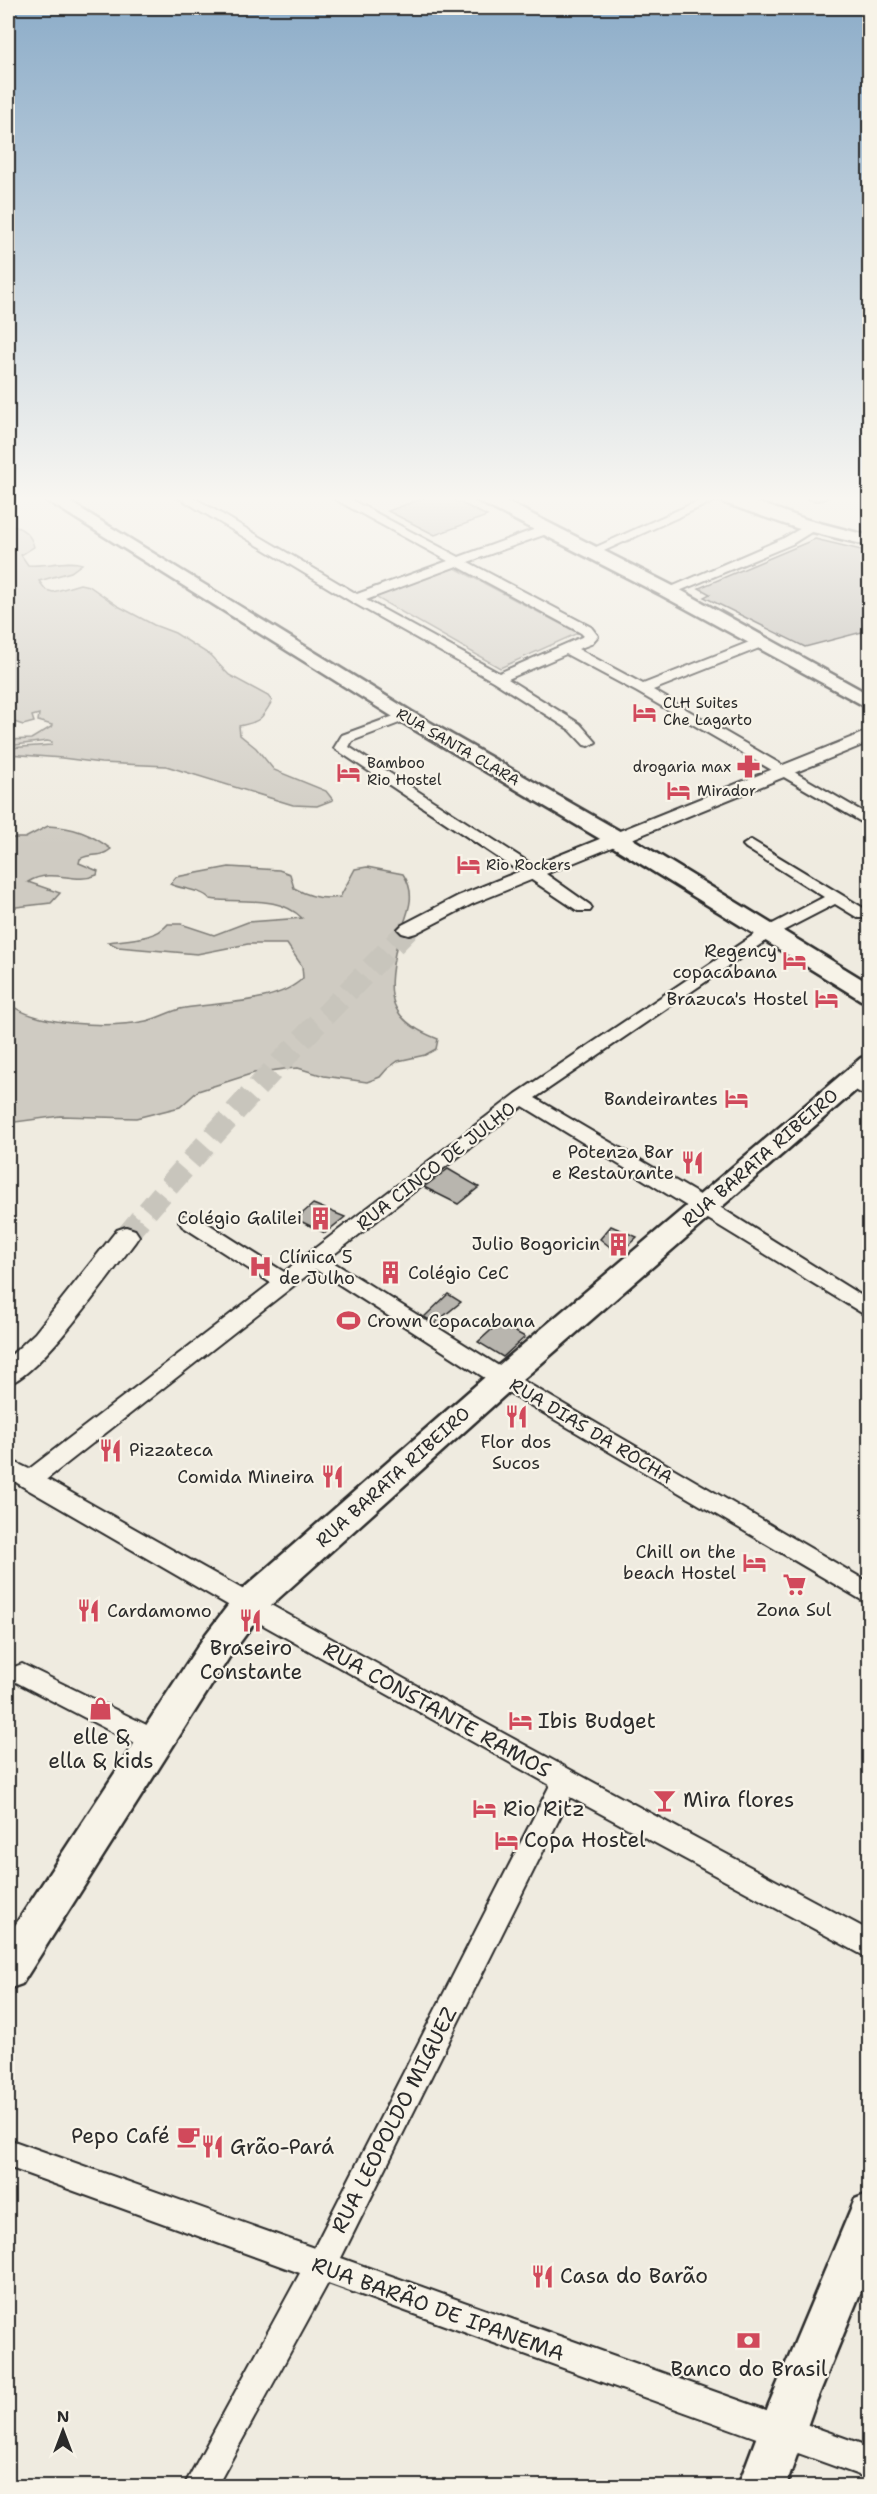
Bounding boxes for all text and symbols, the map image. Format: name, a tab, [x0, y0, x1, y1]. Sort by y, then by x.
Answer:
place label: CLH Suites Che Lagarto	[663, 693, 752, 730]
hotel icon: CLH Suites Che Lagarto	[632, 699, 658, 725]
street label: RUA SANTA CLARA	[393, 704, 523, 791]
place label: Bamboo Rio Hostel	[367, 753, 442, 790]
pharmacy icon: drogaria max	[736, 754, 762, 780]
place label: drogaria max	[633, 757, 731, 777]
hotel icon: Bamboo Rio Hostel	[336, 759, 362, 785]
hotel icon: Mirador	[666, 778, 692, 804]
place label: Mirador	[697, 781, 756, 801]
hotel icon: Rio Rockers	[455, 852, 481, 878]
place label: Rio Rockers	[486, 855, 571, 875]
place label: Regency copacabana	[672, 939, 777, 984]
hotel icon: Regency copacabana	[782, 948, 808, 974]
hotel icon: Brazuca's Hostel	[813, 986, 839, 1012]
place label: Brazuca's Hostel	[667, 987, 809, 1011]
street label: RUA BARATA RIBEIRO	[677, 1083, 843, 1233]
hotel icon: Bandeirantes	[723, 1086, 749, 1112]
place label: Bandeirantes	[604, 1087, 718, 1111]
street label: RUA CINCO DE JULHO	[352, 1096, 520, 1236]
place label: Potenza Bar e Restaurante	[552, 1140, 674, 1185]
restaurant icon: Potenza Bar e Restaurante	[679, 1149, 705, 1175]
building icon: Colégio Galilei	[307, 1205, 333, 1231]
place label: Colégio Galilei	[177, 1206, 302, 1230]
building icon: Julio Bogoricin	[605, 1231, 631, 1257]
place label: Julio Bogoricin	[472, 1232, 600, 1256]
place label: Clínica 5 de Julho	[279, 1245, 355, 1290]
hospital icon: Clínica 5 de Julho	[248, 1254, 274, 1280]
building icon: Colégio CeC	[377, 1260, 403, 1286]
place label: Colégio CeC	[408, 1261, 509, 1285]
sports icon: Crown Copacabana	[336, 1308, 362, 1334]
place label: Crown Copacabana	[367, 1309, 535, 1333]
street label: RUA DIAS DA ROCHA	[505, 1373, 677, 1489]
street label: RUA BARATA RIBEIRO	[311, 1401, 475, 1553]
restaurant icon: Flor dos Sucos	[503, 1403, 529, 1429]
place label: Flor dos Sucos	[480, 1430, 552, 1475]
restaurant icon: Pizzateca	[98, 1437, 124, 1463]
place label: Pizzateca	[129, 1438, 213, 1462]
restaurant icon: Comida Mineira	[319, 1464, 345, 1490]
place label: Comida Mineira	[177, 1465, 314, 1489]
place label: Chill on the beach Hostel	[623, 1540, 737, 1585]
hotel icon: Chill on the beach Hostel	[741, 1549, 767, 1575]
supermarket icon: Zona Sul	[781, 1571, 807, 1597]
restaurant icon: Cardamomo	[76, 1598, 102, 1624]
place label: Zona Sul	[757, 1598, 832, 1622]
place label: Cardamomo	[107, 1599, 212, 1623]
restaurant icon: Braseiro Constante	[238, 1607, 264, 1633]
place label: Braseiro Constante	[200, 1634, 302, 1686]
street label: RUA CONSTANTE RAMOS	[318, 1636, 556, 1784]
shop icon: elle & ella & kids	[88, 1696, 114, 1722]
place label: Ibis Budget	[538, 1707, 656, 1735]
hotel icon: Ibis Budget	[507, 1708, 533, 1734]
place label: elle & ella & kids	[48, 1723, 154, 1775]
place label: Mira flores	[683, 1786, 794, 1814]
bar icon: Mira flores	[652, 1787, 678, 1813]
place label: Rio Ritz	[503, 1795, 585, 1823]
hotel icon: Rio Ritz	[472, 1796, 498, 1822]
place label: Copa Hostel	[524, 1826, 646, 1854]
hotel icon: Copa Hostel	[493, 1827, 519, 1853]
street label: RUA LEOPOLDO MIGUEZ	[325, 2002, 463, 2238]
place label: Pepo Café	[71, 2122, 170, 2150]
cafe icon: Pepo Café	[175, 2123, 201, 2149]
place label: Grão-Pará	[230, 2133, 334, 2161]
restaurant icon: Grão-Pará	[199, 2134, 225, 2160]
street label: RUA BARÃO DE IPANEMA	[308, 2249, 568, 2368]
place label: Casa do Barão	[560, 2262, 708, 2290]
restaurant icon: Casa do Barão	[529, 2263, 555, 2289]
bank icon: Banco do Brasil	[736, 2328, 762, 2354]
place label: Banco do Brasil	[671, 2355, 828, 2383]
north arrow	[33, 2401, 93, 2461]
text: N	[57, 2406, 69, 2427]

